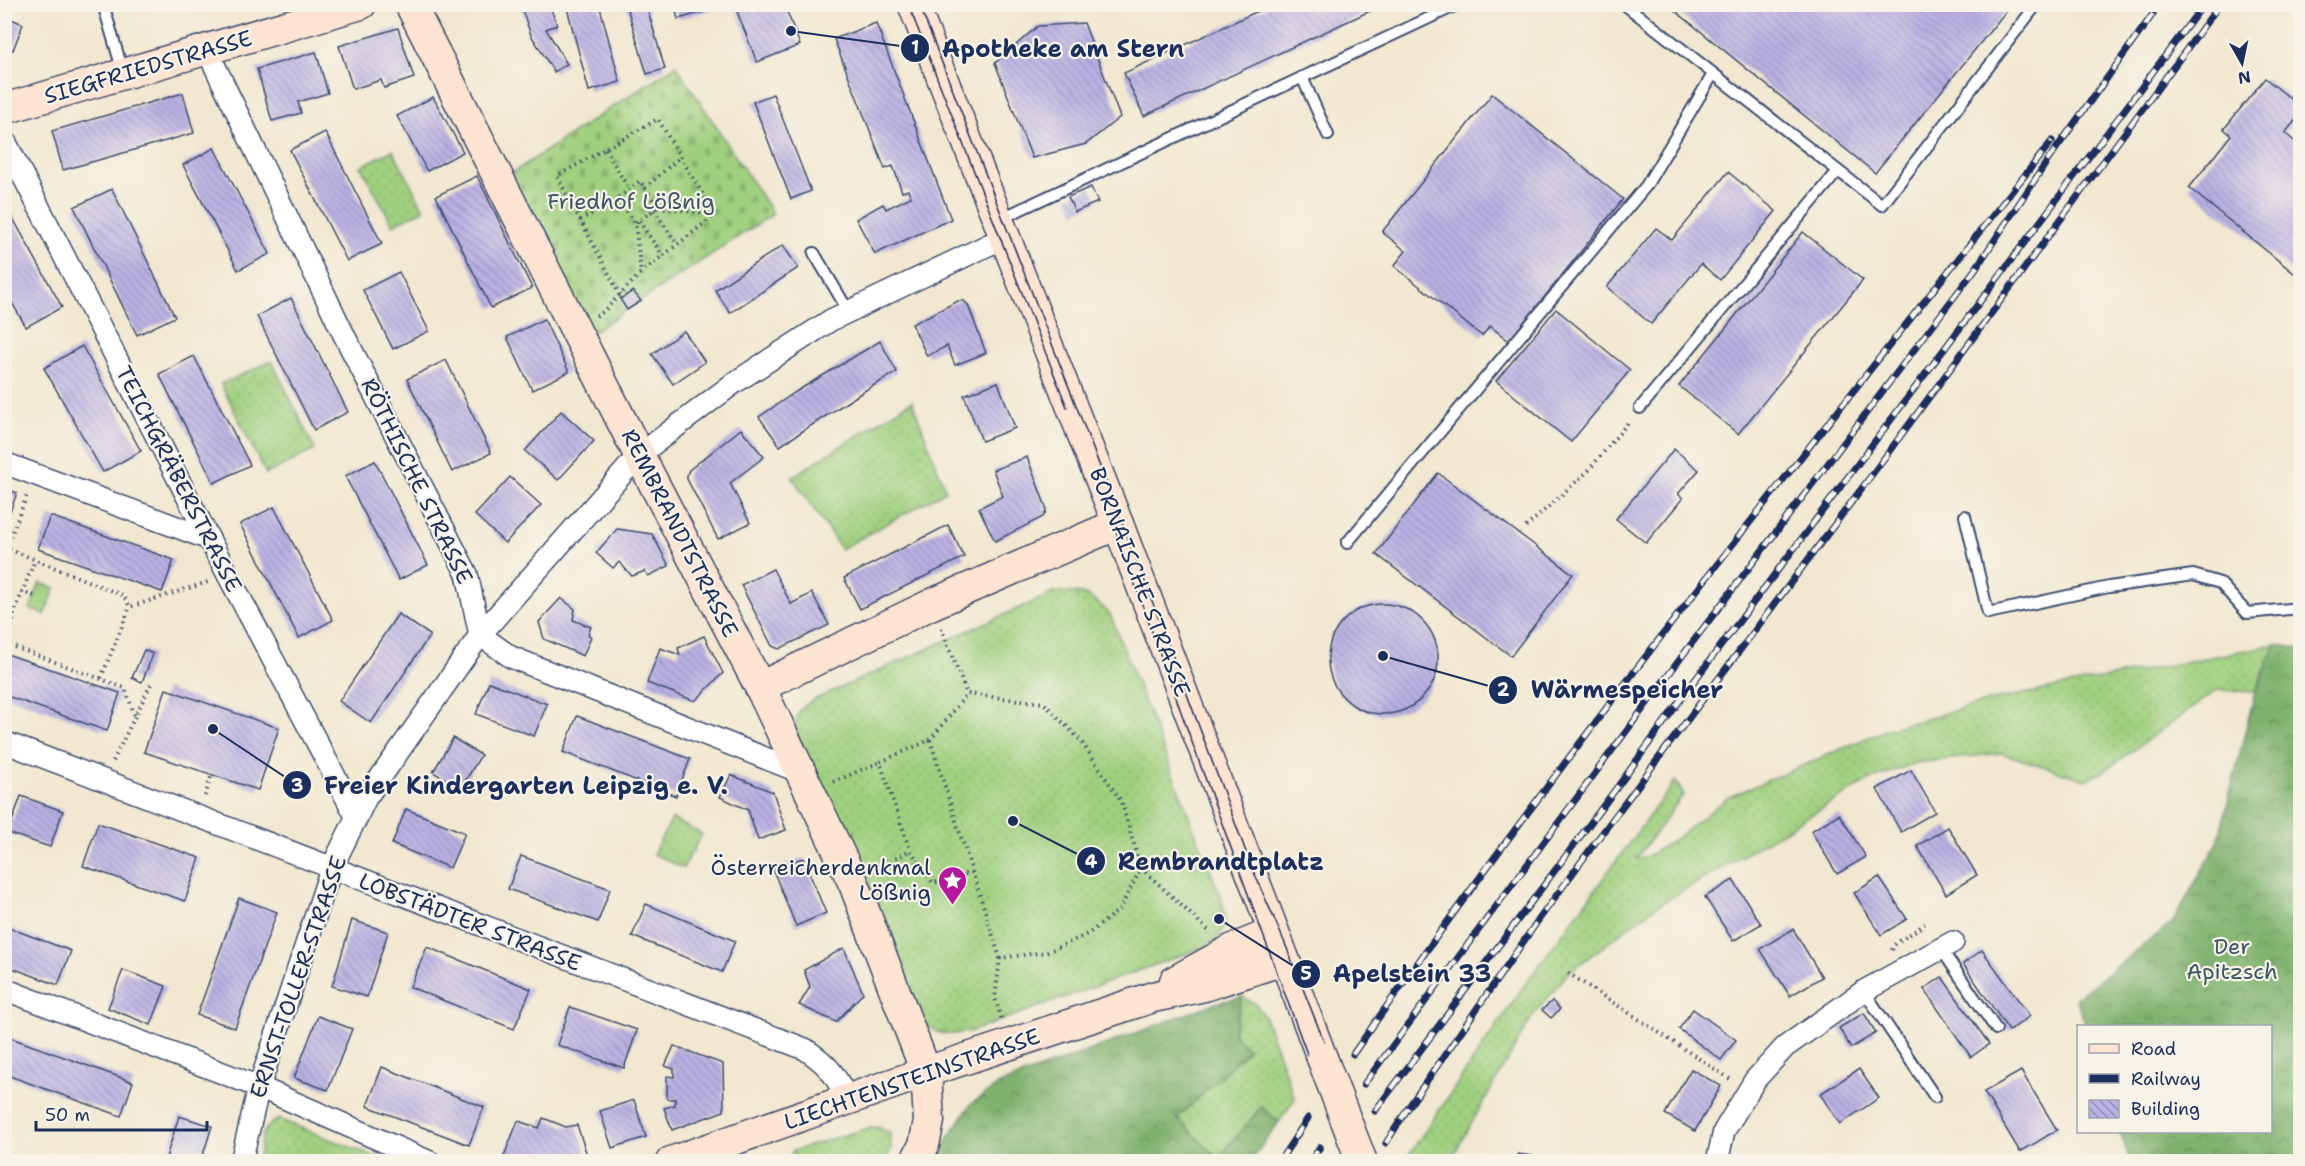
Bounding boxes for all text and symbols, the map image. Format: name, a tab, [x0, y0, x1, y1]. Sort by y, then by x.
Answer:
street label: SIEGFRIEDSTRASSE	[41, 23, 255, 111]
callout: Apotheke am Stern	[900, 27, 1197, 69]
text: Apotheke am Stern	[942, 33, 1184, 65]
north arrow	[2212, 33, 2272, 93]
text: 1	[911, 36, 919, 60]
text: N	[2236, 66, 2252, 89]
park label: Friedhof Lößnig	[547, 187, 715, 216]
street label: TEICHGRÄBERSTRASSE	[109, 361, 249, 597]
street label: RÖTHISCHE STRASSE	[355, 373, 479, 589]
street label: REMBRANDTSTRASSE	[615, 424, 745, 642]
street label: BORNAISCHE STRASSE	[1083, 463, 1197, 701]
callout: Wärmespeicher	[1488, 669, 1735, 711]
text: Wärmespeicher	[1531, 674, 1723, 706]
text: 2	[1497, 678, 1510, 702]
callout: Freier Kindergarten Leipzig e. V.	[282, 764, 740, 806]
text: Freier Kindergarten Leipzig e. V.	[324, 770, 728, 802]
text: 3	[291, 774, 303, 798]
callout: Rembrandtplatz	[1076, 840, 1337, 882]
text: Rembrandtplatz	[1118, 846, 1324, 878]
text: 4	[1085, 850, 1098, 874]
street label: ERNST-TOLLER-STRASSE	[243, 852, 353, 1102]
place label: Österreicherdenkmal Lößnig	[711, 853, 931, 907]
place icon: Österreicherdenkmal Lößnig	[936, 864, 968, 906]
street label: LOBSTÄDTER STRASSE	[355, 866, 585, 978]
park label: Der Apitzsch	[2186, 932, 2278, 986]
callout: Apelstein 33	[1291, 953, 1503, 995]
text: Apelstein 33	[1333, 958, 1491, 990]
text: 5	[1300, 962, 1312, 986]
street label: LIECHTENSTEINSTRASSE	[780, 1022, 1044, 1136]
legend	[2077, 1025, 2272, 1133]
text: Road	[2131, 1037, 2176, 1061]
text: Railway	[2131, 1067, 2201, 1091]
scale bar	[36, 1094, 207, 1132]
text: Building	[2131, 1097, 2200, 1121]
text: 50 m	[45, 1103, 90, 1127]

